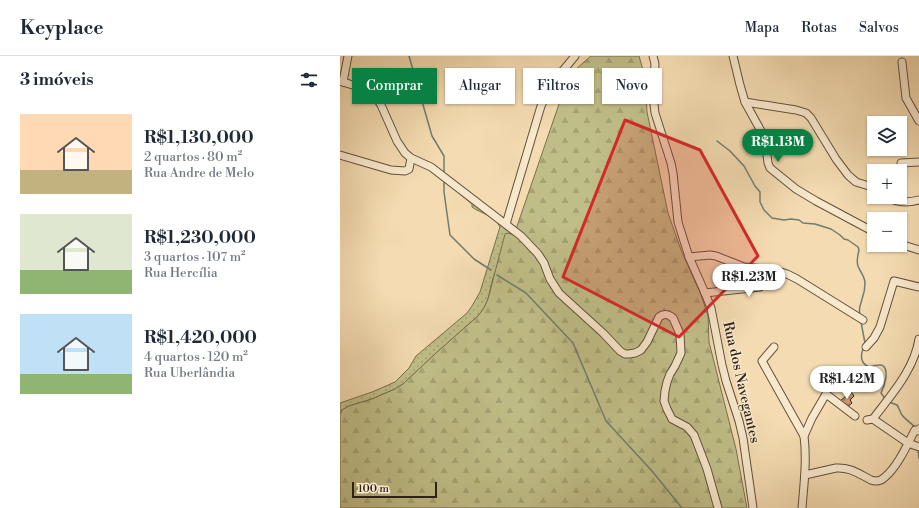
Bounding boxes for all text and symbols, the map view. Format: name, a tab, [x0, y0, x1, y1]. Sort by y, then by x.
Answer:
text: Keyplace	[20, 16, 104, 40]
text: Mapa	[745, 19, 779, 37]
text: Rotas	[801, 19, 837, 37]
text: Salvos	[859, 19, 899, 37]
chip: Comprar	[352, 68, 437, 104]
chip: Alugar	[445, 68, 515, 104]
chip: Filtros	[523, 68, 594, 104]
chip: Novo	[602, 68, 662, 104]
text: 3 imóveis	[20, 69, 94, 91]
icon: filters	[298, 69, 320, 91]
map controls	[867, 116, 907, 252]
button: layers	[867, 116, 907, 156]
text: R$1,130,000	[144, 127, 254, 149]
pin: R$1.13M	[741, 129, 815, 163]
icon: home	[52, 130, 100, 178]
text: R$1.13M	[751, 134, 805, 150]
text: 2 quartos · 80 m²	[144, 149, 242, 165]
button: +	[867, 164, 907, 204]
text: Rua Andre de Melo	[144, 165, 254, 181]
button: −	[867, 212, 907, 252]
text: R$1,230,000	[144, 227, 256, 249]
icon: home	[52, 230, 100, 278]
text: 3 quartos · 107 m²	[144, 249, 246, 265]
pin: R$1.23M	[712, 264, 786, 298]
text: Rua Hercília	[144, 265, 218, 281]
text: R$1.23M	[721, 269, 777, 285]
street label: Rua dos Navegantes	[718, 320, 764, 445]
text: R$1,420,000	[144, 327, 257, 349]
icon: home	[52, 330, 100, 378]
text: 4 quartos · 120 m²	[144, 349, 248, 365]
text: Rua Uberlândia	[144, 365, 235, 381]
pin: R$1.42M	[810, 366, 884, 400]
text: R$1.42M	[819, 371, 875, 387]
scale bar	[352, 480, 437, 499]
text: 100 m	[358, 482, 389, 496]

